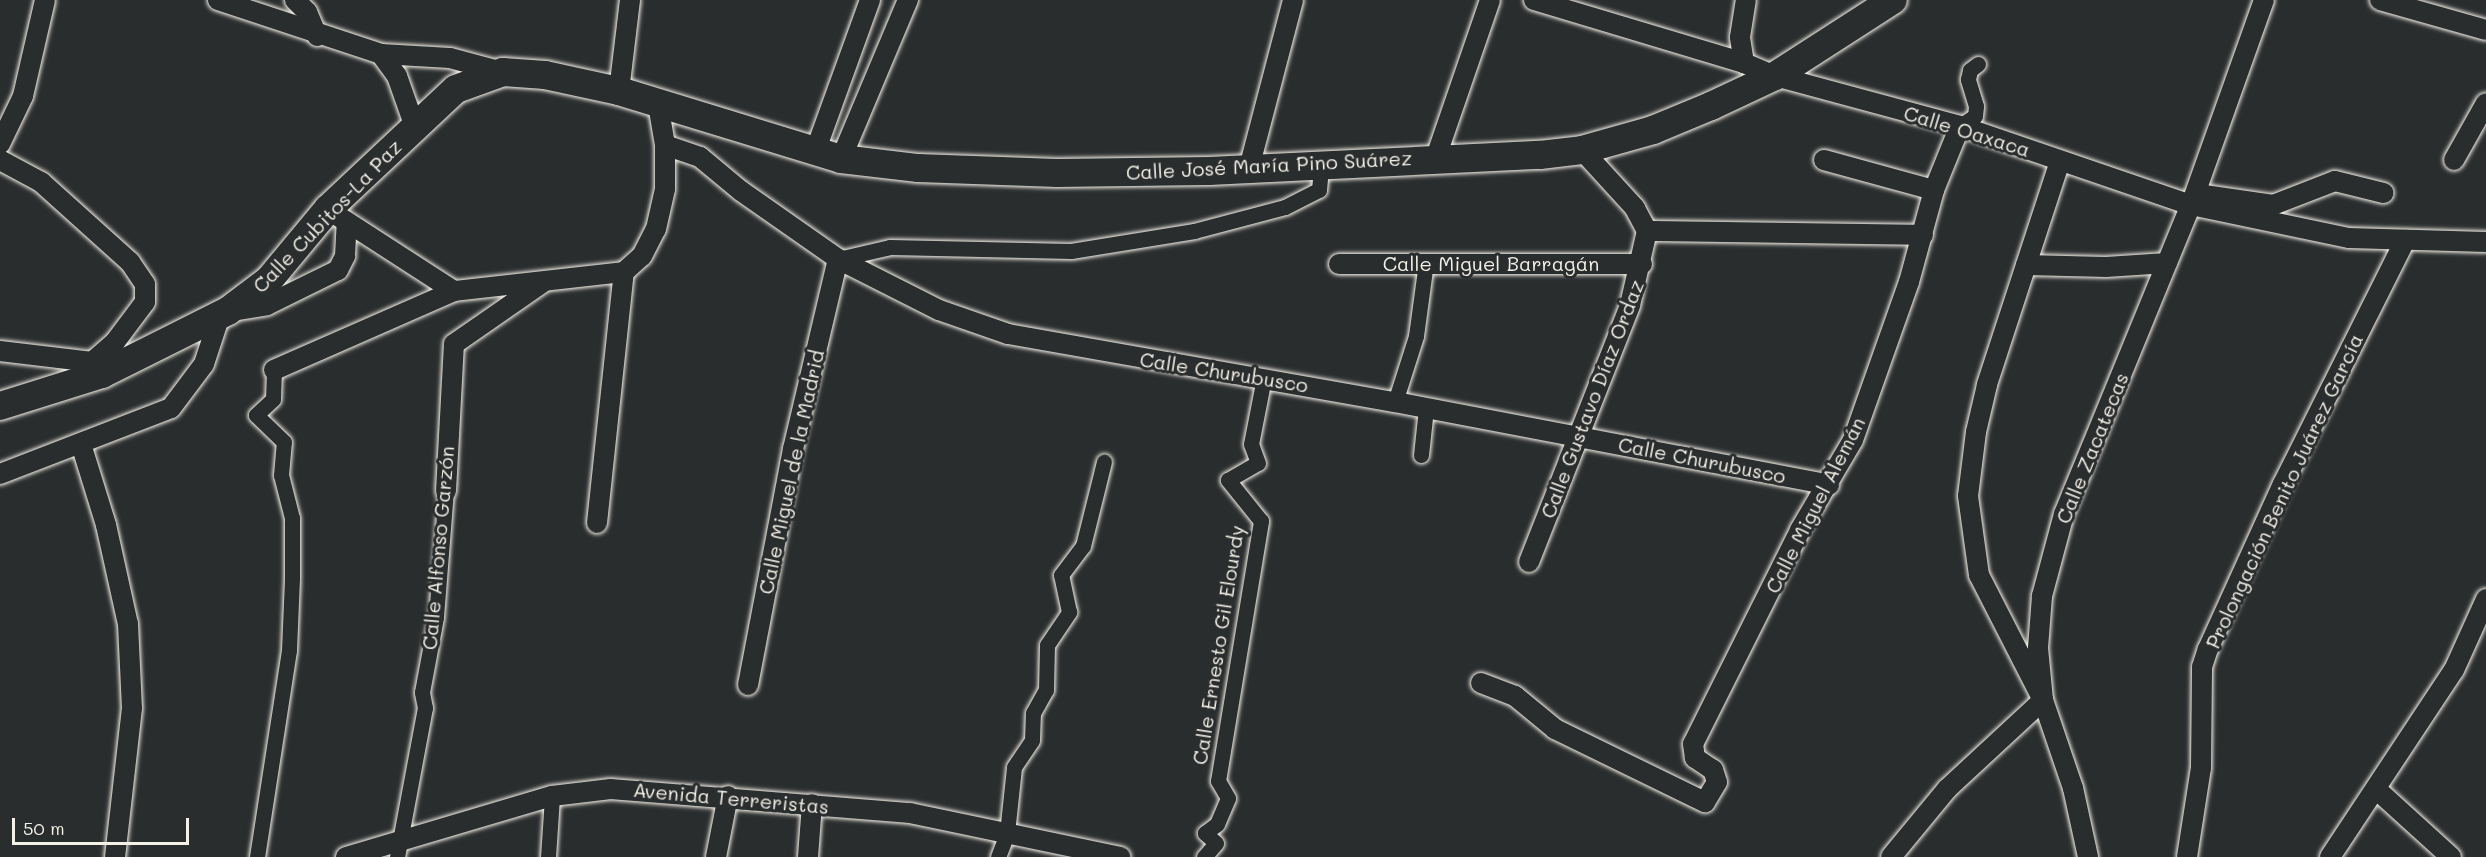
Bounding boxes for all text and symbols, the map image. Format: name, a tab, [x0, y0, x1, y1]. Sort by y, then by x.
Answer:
street label: Calle Oaxaca	[1901, 100, 2033, 162]
street label: Calle Cubitos-La Paz	[248, 134, 406, 298]
street label: Calle José María Pino Suárez	[1125, 146, 1413, 184]
street label: Calle Miguel Barragán	[1383, 251, 1599, 275]
street label: Calle Gustavo Díaz Ordaz	[1535, 276, 1649, 522]
street label: Prolongación Benito Juárez García	[2200, 330, 2368, 652]
street label: Calle Churubusco	[1138, 347, 1310, 397]
street label: Calle Miguel de la Madrid	[753, 348, 829, 596]
street label: Calle Zacatecas	[2051, 369, 2133, 527]
street label: Calle Miguel Alemán	[1760, 413, 1870, 597]
street label: Calle Churubusco	[1616, 432, 1788, 488]
street label: Calle Alfonso Garzón	[417, 445, 459, 651]
street label: Calle Ernesto Gil Elourdy	[1187, 524, 1249, 766]
street label: Avenida Terreristas	[632, 777, 830, 819]
scale bar	[15, 806, 192, 844]
text: 50 m	[23, 816, 65, 840]

